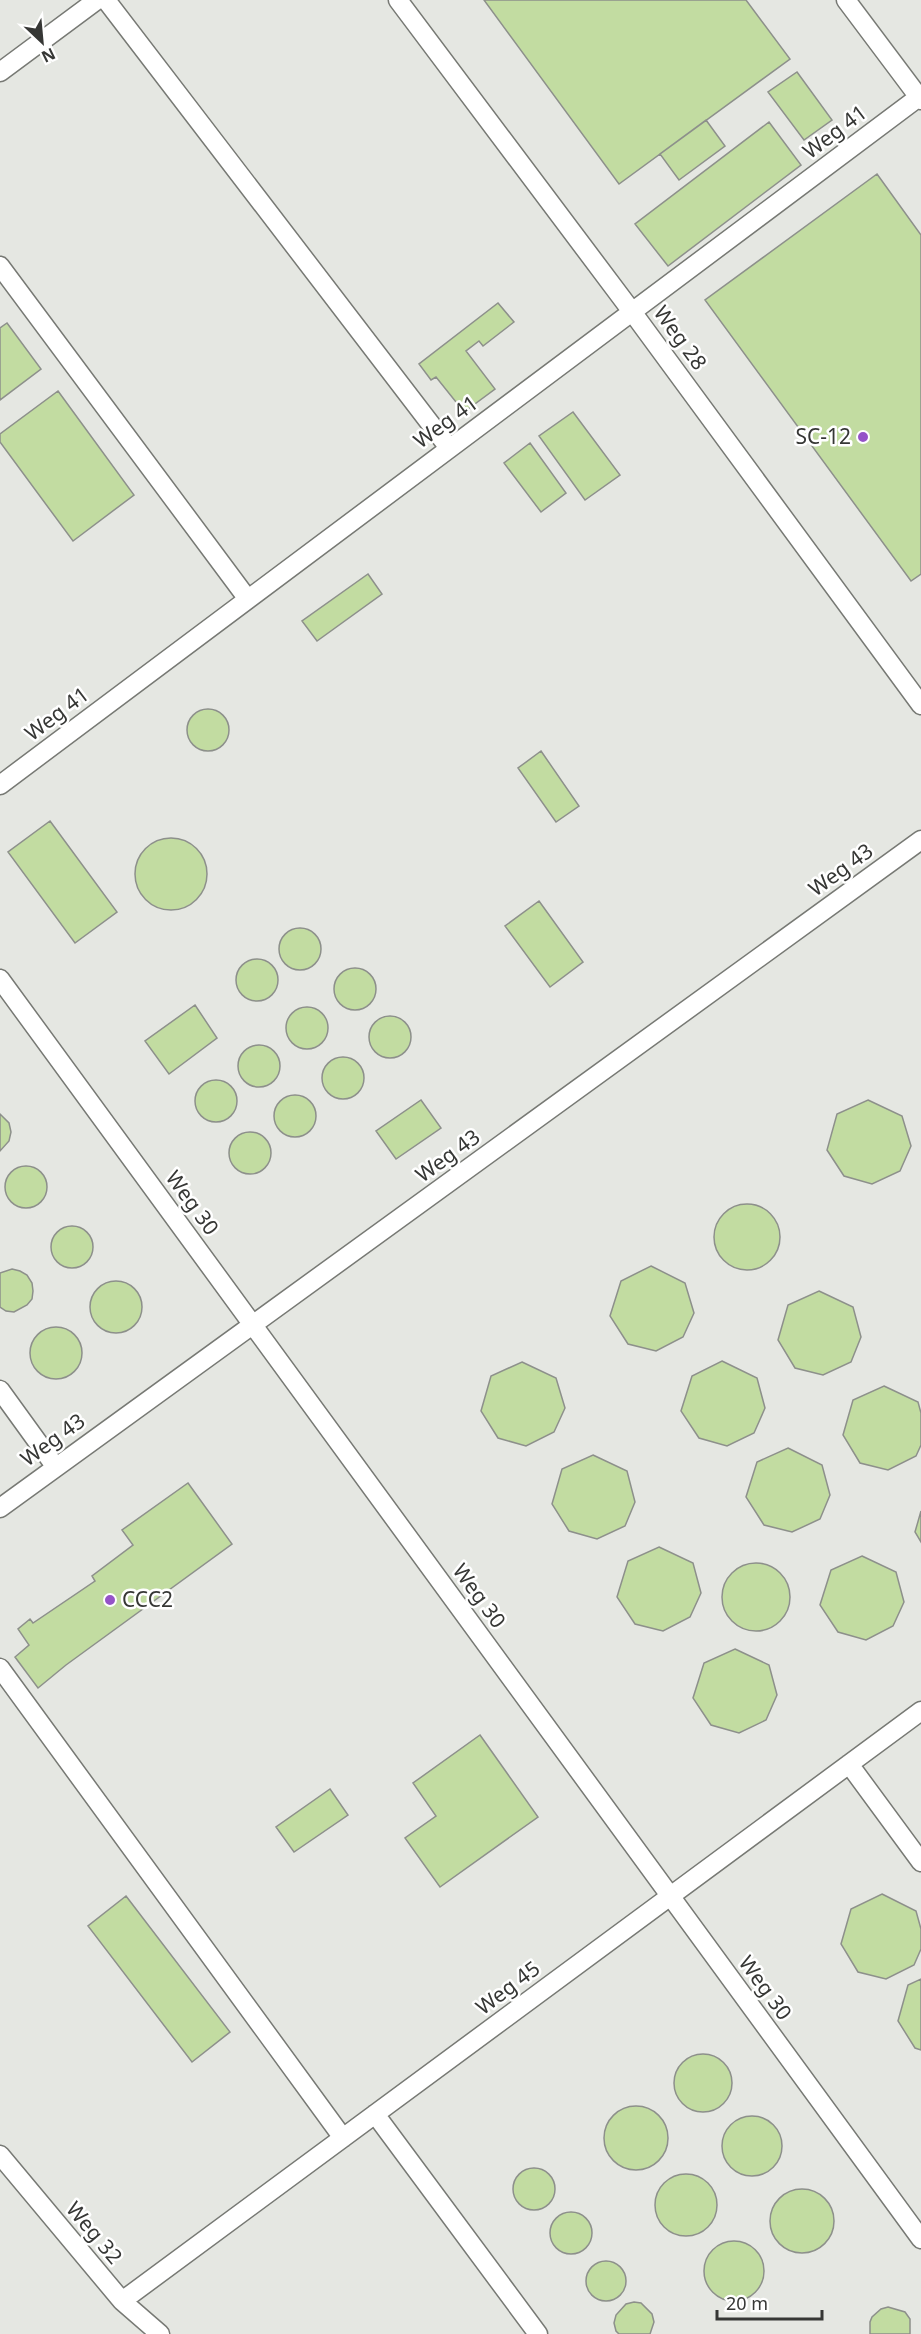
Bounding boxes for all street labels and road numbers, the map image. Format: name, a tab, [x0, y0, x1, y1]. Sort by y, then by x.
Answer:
street label: Weg 41	[797, 98, 872, 164]
street label: Weg 28	[648, 300, 714, 375]
street label: Weg 41	[408, 388, 483, 454]
street label: Weg 41	[19, 680, 94, 746]
street label: Weg 43	[803, 836, 878, 902]
street label: Weg 43	[410, 1122, 485, 1188]
street label: Weg 30	[160, 1165, 226, 1240]
street label: Weg 43	[15, 1406, 90, 1472]
street label: Weg 30	[447, 1558, 513, 1633]
street label: Weg 30	[733, 1950, 799, 2025]
street label: Weg 45	[470, 1954, 545, 2020]
street label: Weg 32	[60, 2195, 129, 2269]

